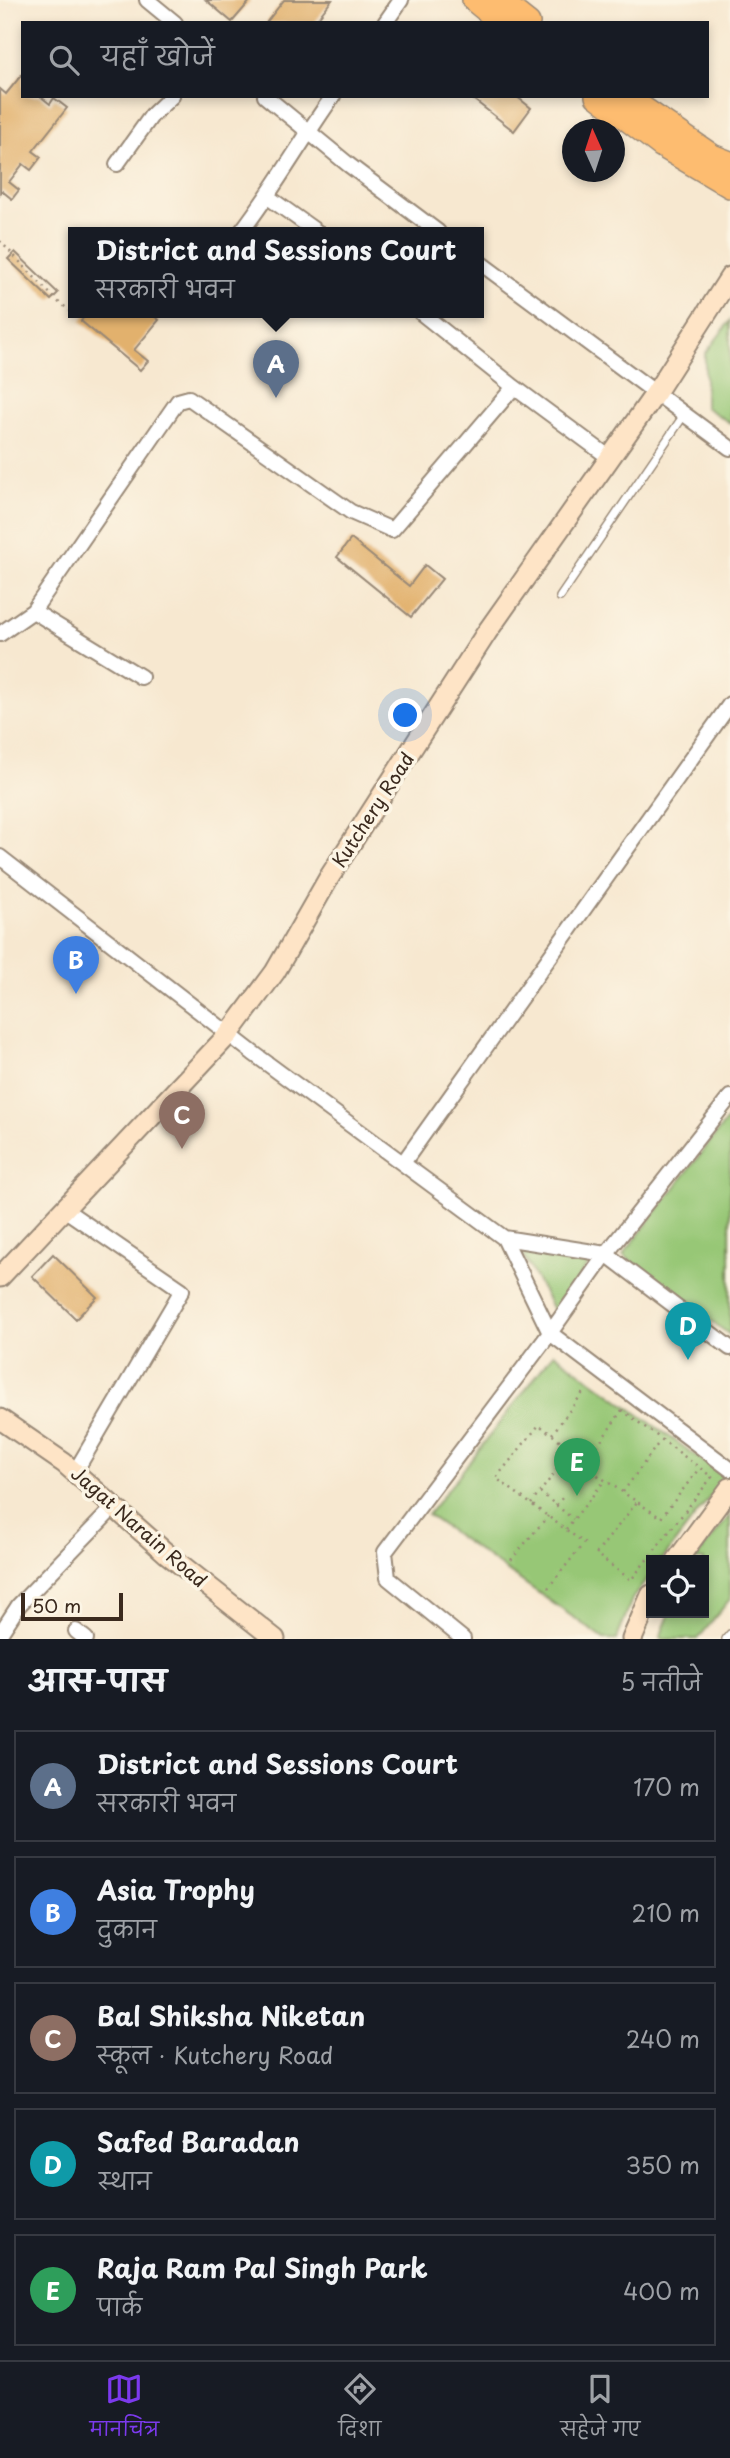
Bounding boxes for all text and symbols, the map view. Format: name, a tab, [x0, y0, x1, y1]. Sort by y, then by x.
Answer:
search box	[21, 21, 709, 98]
text: यहाँ खोजें	[101, 36, 215, 75]
icon: search	[45, 41, 83, 79]
north arrow	[562, 119, 625, 182]
popup	[68, 227, 484, 318]
text: District and Sessions Court	[96, 230, 456, 269]
text: सरकारी भवन	[96, 271, 235, 306]
pin: A	[253, 340, 299, 398]
your location	[388, 698, 422, 732]
street label: Kutchery Road	[324, 746, 420, 873]
pin: B	[53, 936, 99, 994]
pin: C	[159, 1091, 205, 1149]
pin: D	[665, 1302, 711, 1360]
pin: E	[554, 1438, 600, 1496]
street label: Jagat Narain Road	[66, 1459, 214, 1593]
map controls	[646, 1555, 709, 1618]
button: locate	[646, 1555, 709, 1618]
scale bar	[21, 1590, 122, 1622]
text: 50 m	[32, 1591, 81, 1619]
text: आस-पास	[28, 1657, 167, 1702]
text: 5 नतीजे	[620, 1664, 702, 1699]
text: District and Sessions Court	[97, 1744, 458, 1783]
text: A	[44, 1769, 62, 1804]
text: 170 m	[633, 1769, 700, 1804]
text: सरकारी भवन	[97, 1785, 236, 1820]
text: Asia Trophy	[97, 1870, 255, 1909]
text: B	[45, 1895, 61, 1930]
text: 210 m	[632, 1895, 700, 1930]
text: दुकान	[97, 1911, 157, 1946]
text: Bal Shiksha Niketan	[97, 1996, 365, 2035]
text: C	[44, 2021, 62, 2056]
text: 240 m	[626, 2021, 700, 2056]
text: स्कूल · Kutchery Road	[97, 2037, 334, 2072]
text: Safed Baradan	[97, 2122, 300, 2161]
text: D	[44, 2147, 62, 2182]
text: 350 m	[625, 2147, 700, 2182]
text: स्थान	[97, 2163, 152, 2198]
text: Raja Ram Pal Singh Park	[97, 2248, 428, 2287]
text: E	[46, 2273, 60, 2308]
text: 400 m	[623, 2273, 700, 2308]
text: पार्क	[97, 2289, 142, 2324]
tab: मानचित्र	[89, 2370, 159, 2450]
tab: दिशा	[338, 2370, 381, 2450]
tab: सहेजे गए	[560, 2370, 640, 2450]

